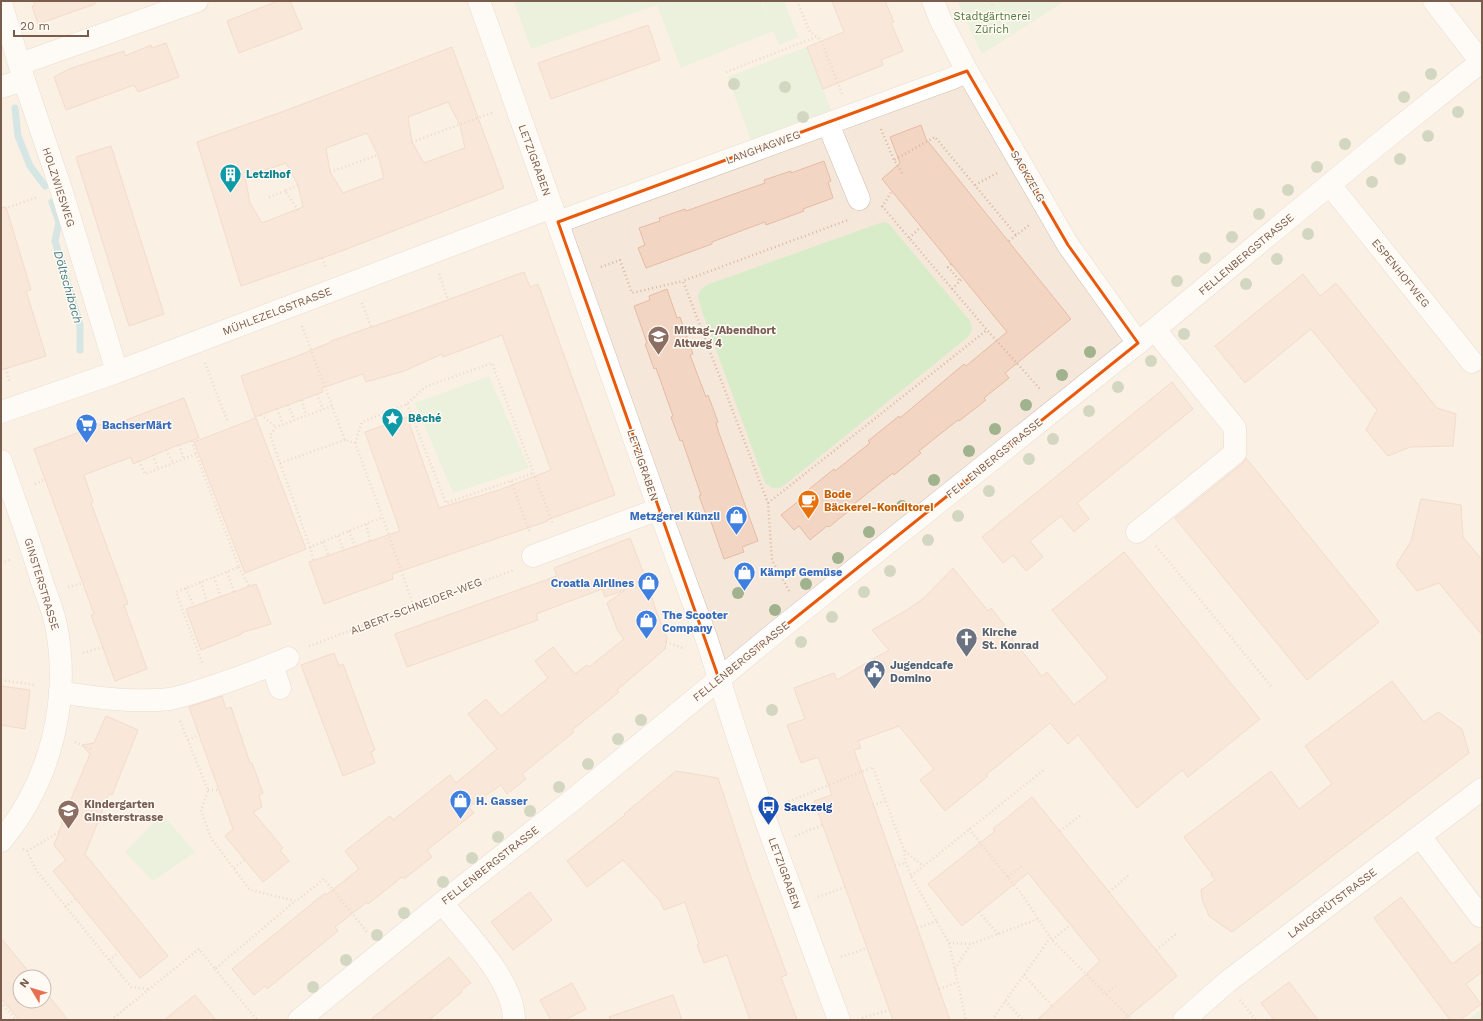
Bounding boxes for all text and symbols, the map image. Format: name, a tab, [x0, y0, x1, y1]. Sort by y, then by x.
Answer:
park label: Stadtgärtnerei Zürich	[954, 10, 1031, 36]
scale bar	[14, 12, 88, 38]
text: 20 m	[20, 19, 50, 33]
street label: LETZIGRABEN	[516, 123, 554, 198]
street label: LANGHAGWEG	[724, 128, 802, 167]
street label: HOLZWIESWEG	[40, 146, 78, 229]
street label: SACKZELG	[1008, 148, 1047, 204]
building icon: Letzihof	[217, 161, 243, 194]
place label: Letzihof	[246, 168, 291, 181]
street label: FELLENBERGSTRASSE	[1196, 211, 1297, 298]
street label: ESPENHOFWEG	[1369, 236, 1432, 310]
water label: Döltschibach	[51, 249, 85, 325]
street label: MÜHLEZELGSTRASSE	[220, 284, 334, 338]
school or university icon: Mittag-/Abendhort Altweg 4	[646, 323, 672, 356]
place label: Mittag-/Abendhort Altweg 4	[674, 324, 776, 350]
place icon: Bêché	[379, 405, 405, 438]
supermarket icon: BachserMärt	[73, 412, 99, 445]
place label: Bêché	[408, 412, 441, 425]
street label: FELLENBERGSTRASSE	[943, 415, 1045, 501]
place label: BachserMärt	[102, 419, 172, 432]
street label: LETZIGRABEN	[624, 427, 661, 503]
cafe icon: Bode Bäckerei-Konditorei	[796, 487, 822, 520]
place label: Bode Bäckerei-Konditorei	[824, 488, 933, 514]
shop icon: Metzgerei Künzli	[723, 503, 749, 536]
place label: Metzgerei Künzli	[630, 510, 720, 523]
street label: GINSTERSTRASSE	[21, 536, 62, 632]
shop icon: Kämpf Gemüse	[732, 559, 758, 592]
place label: Kämpf Gemüse	[760, 566, 842, 579]
shop icon: Croatia Airlines	[636, 570, 662, 603]
street label: ALBERT-SCHNEIDER-WEG	[349, 575, 484, 638]
place label: Croatia Airlines	[551, 577, 634, 590]
shop icon: The Scooter Company	[634, 608, 660, 641]
place label: The Scooter Company	[662, 609, 728, 635]
street label: FELLENBERGSTRASSE	[690, 618, 792, 704]
church icon: Kirche St. Konrad	[953, 625, 979, 658]
place label: Kirche St. Konrad	[982, 626, 1039, 652]
public building icon: Jugendcafe Domino	[861, 658, 887, 691]
place label: Jugendcafe Domino	[890, 659, 953, 685]
shop icon: H. Gasser	[447, 788, 473, 821]
bus stop icon: Sackzelg	[755, 794, 781, 827]
place label: H. Gasser	[476, 795, 528, 808]
school or university icon: Kindergarten Ginsterstrasse	[56, 797, 82, 830]
place label: Kindergarten Ginsterstrasse	[84, 798, 163, 824]
place label: Sackzelg	[784, 801, 833, 814]
street label: FELLENBERGSTRASSE	[439, 823, 542, 908]
street label: LETZIGRABEN	[766, 836, 804, 911]
street label: LANGGRÜTSTRASSE	[1285, 865, 1379, 941]
north arrow	[12, 969, 52, 1009]
text: N	[17, 976, 32, 990]

